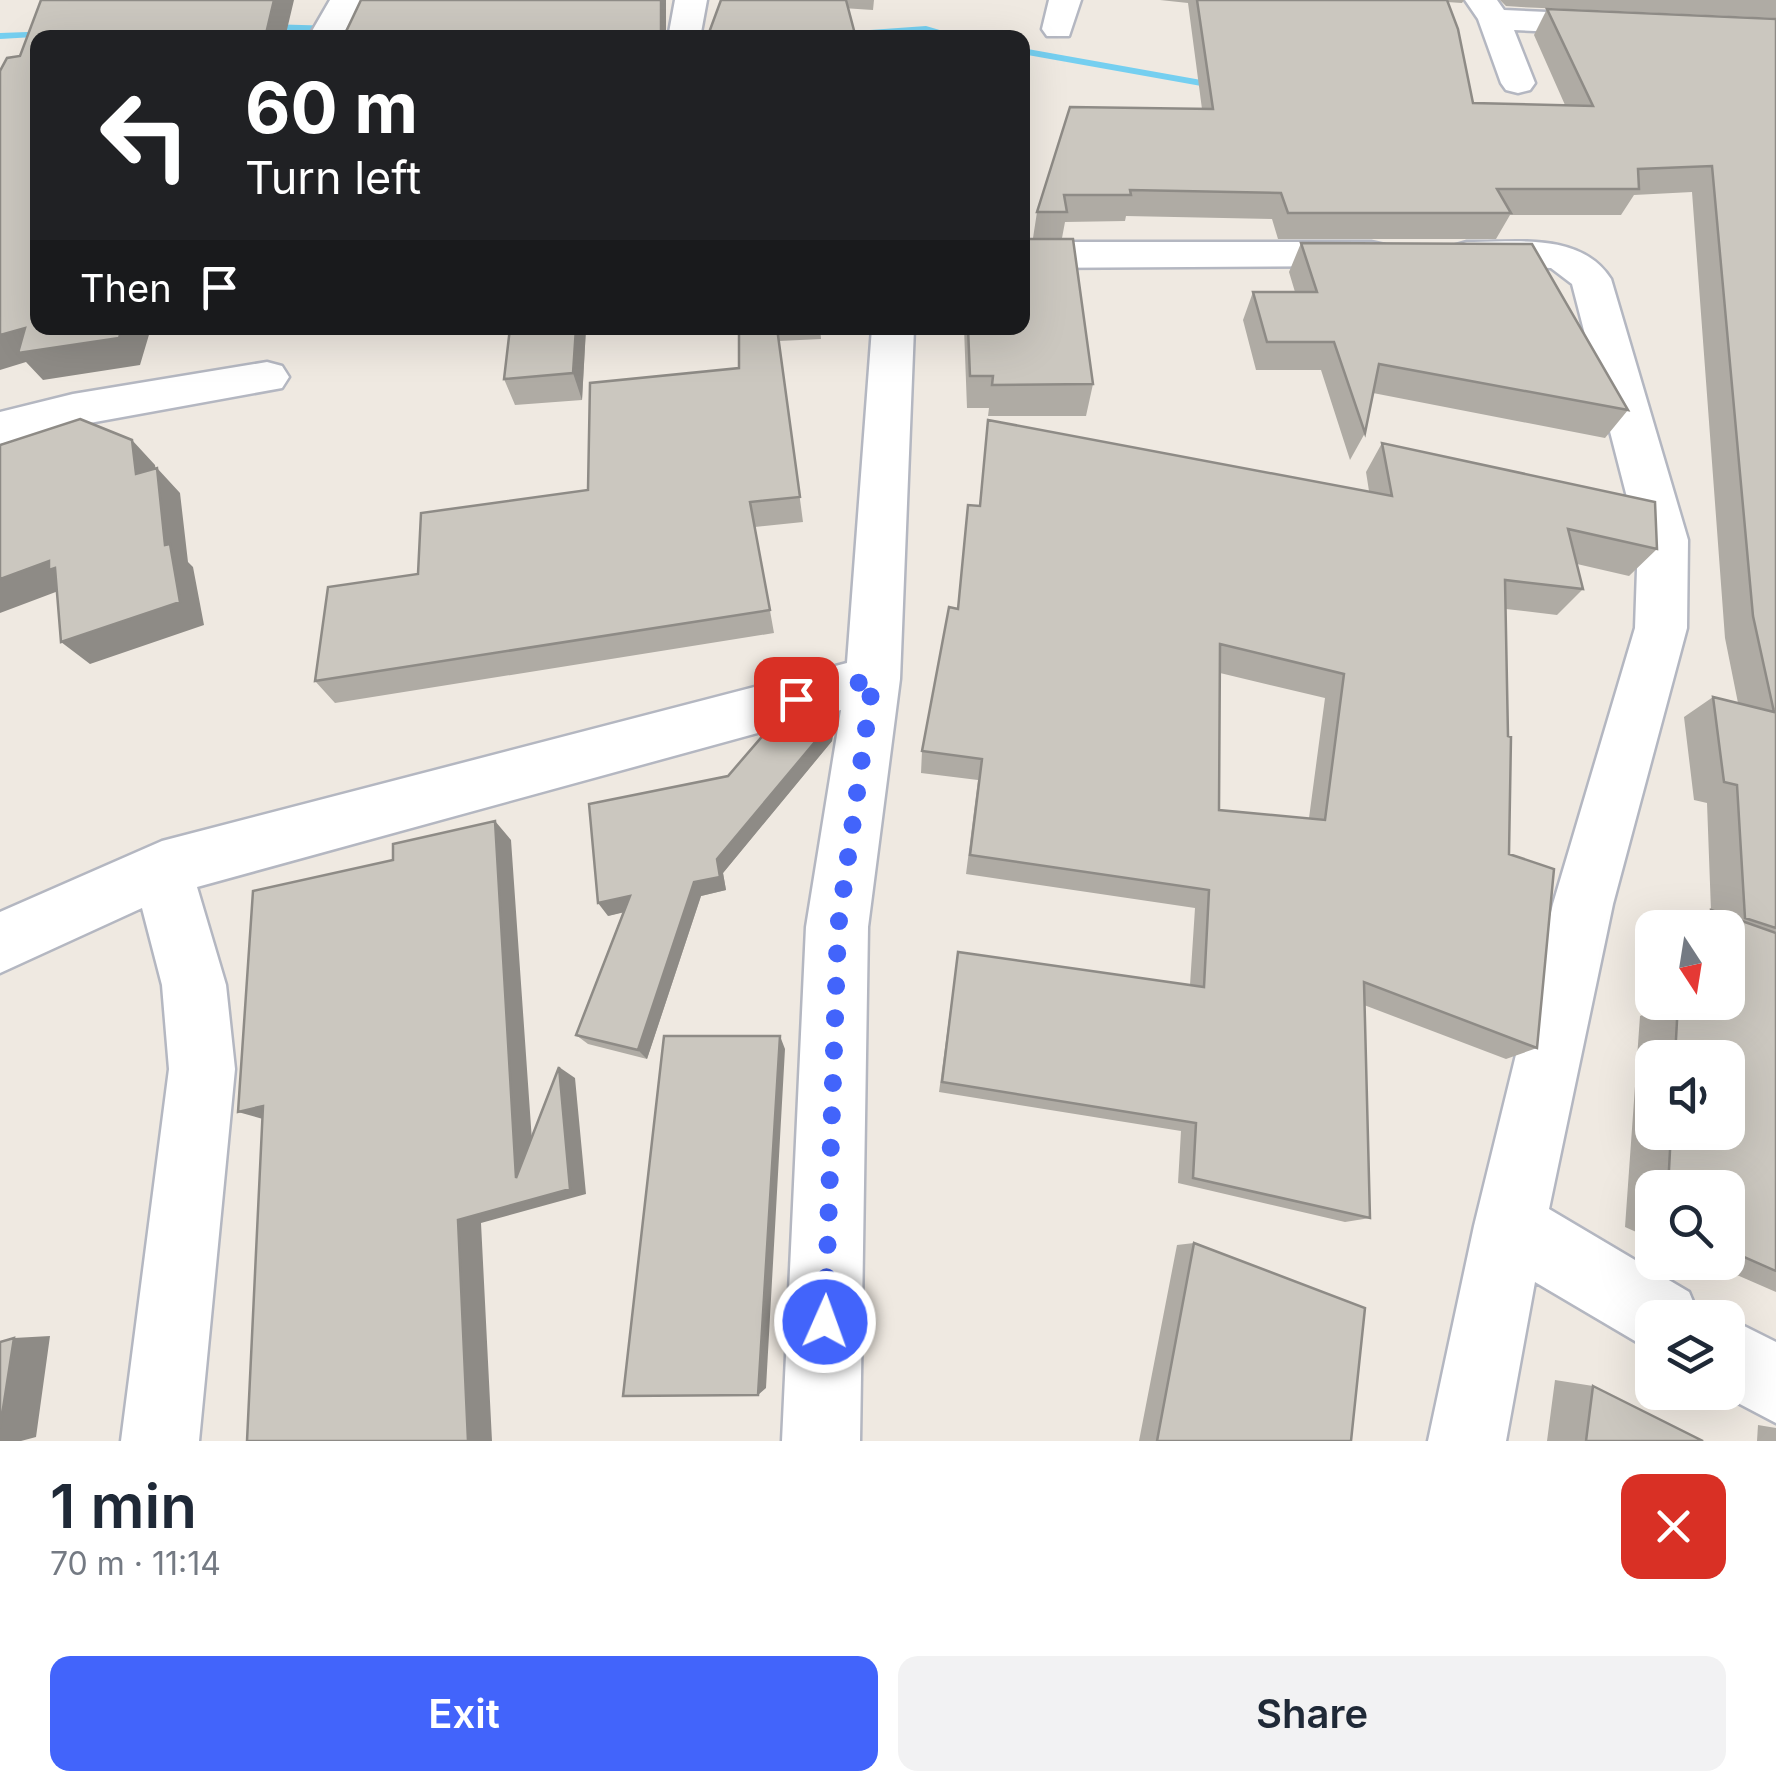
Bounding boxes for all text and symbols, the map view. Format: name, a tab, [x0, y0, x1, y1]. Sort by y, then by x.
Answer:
text: 60 m	[245, 65, 418, 150]
icon: left	[80, 70, 210, 200]
text: Turn left	[245, 150, 421, 205]
icon: arrive	[192, 260, 247, 315]
text: Then	[80, 265, 172, 311]
pin	[754, 657, 839, 742]
icon: arrive	[769, 672, 824, 727]
north arrow	[1635, 910, 1745, 1020]
map controls	[1635, 910, 1745, 1410]
button: sound	[1635, 1040, 1745, 1150]
button: search	[1635, 1170, 1745, 1280]
position arrow	[773, 1270, 877, 1374]
button: layers	[1635, 1300, 1745, 1410]
text: 1 min	[50, 1470, 197, 1542]
button: close	[1621, 1474, 1726, 1579]
text: 70 m · 11:14	[50, 1544, 221, 1583]
button: Exit	[50, 1656, 878, 1771]
button: Share	[898, 1656, 1726, 1771]

